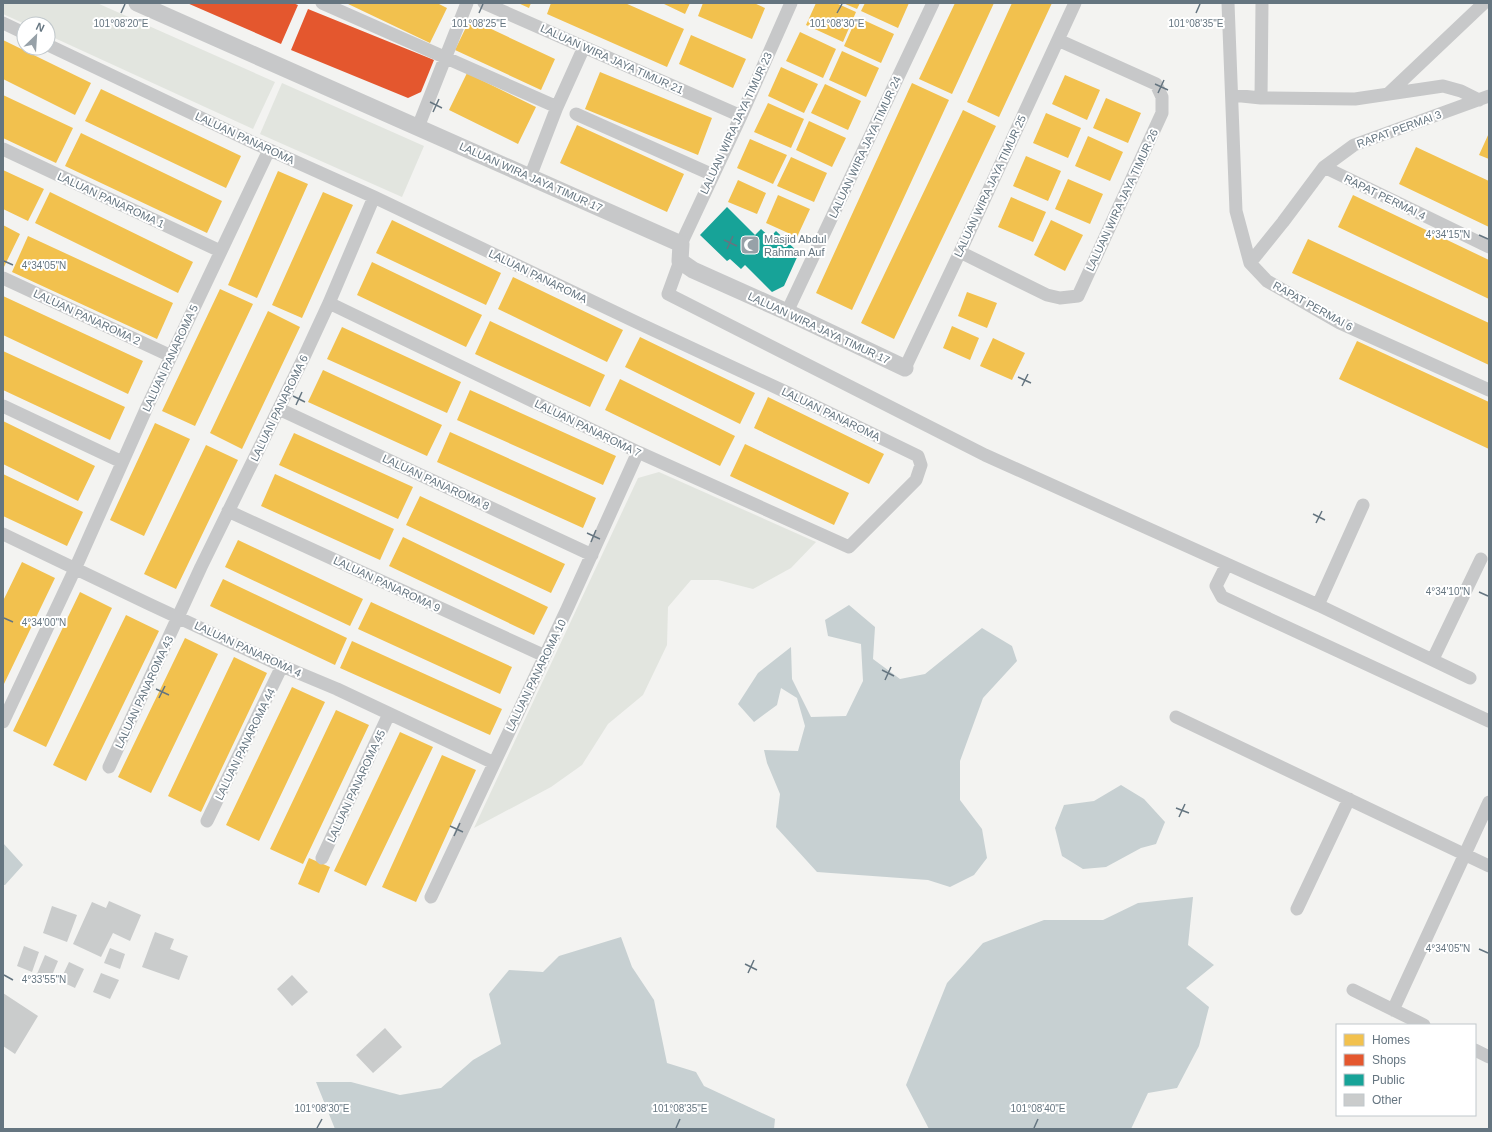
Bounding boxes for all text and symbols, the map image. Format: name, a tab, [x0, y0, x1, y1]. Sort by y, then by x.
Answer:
north arrow	[16, 16, 56, 56]
text: 101°08'20"E	[93, 18, 149, 29]
text: 101°08'25"E	[451, 18, 507, 29]
text: 101°08'30"E	[809, 18, 865, 29]
text: 101°08'35"E	[1168, 18, 1224, 29]
text: N	[34, 20, 46, 34]
street label: LALUAN WIRA JAYA TIMUR 21	[539, 22, 685, 96]
street label: LALUAN WIRA JAYA TIMUR 23	[698, 50, 774, 196]
street label: LALUAN WIRA JAYA TIMUR 24	[827, 74, 903, 220]
street label: RAPAT PERMAI 3	[1355, 108, 1443, 150]
street label: LALUAN PANAROMA	[194, 110, 297, 167]
street label: LALUAN WIRA JAYA TIMUR 25	[952, 113, 1028, 259]
street label: LALUAN WIRA JAYA TIMUR 26	[1084, 127, 1160, 273]
street label: LALUAN WIRA JAYA TIMUR 17	[458, 140, 604, 214]
street label: LALUAN PANAROMA 1	[56, 170, 166, 230]
street label: RAPAT PERMAI 4	[1342, 172, 1428, 222]
text: 4°34'15"N	[1426, 229, 1470, 240]
place label: Masjid Abdul Rahman Auf	[764, 233, 826, 258]
mosque icon: Masjid Abdul Rahman Auf	[739, 234, 761, 256]
street label: LALUAN PANAROMA	[487, 247, 590, 305]
text: 4°34'05"N	[22, 260, 66, 271]
street label: RAPAT PERMAI 6	[1271, 279, 1355, 333]
street label: LALUAN PANAROMA 2	[32, 287, 142, 347]
street label: LALUAN WIRA JAYA TIMUR 17	[746, 290, 892, 366]
street label: LALUAN PANAROMA 5	[140, 303, 200, 413]
street label: LALUAN PANAROMA 6	[248, 353, 310, 463]
street label: LALUAN PANAROMA	[780, 385, 883, 443]
street label: LALUAN PANAROMA 7	[533, 397, 643, 459]
street label: LALUAN PANAROMA 8	[381, 452, 491, 512]
street label: LALUAN PANAROMA 9	[332, 554, 442, 614]
text: 4°34'10"N	[1426, 586, 1470, 597]
text: 4°34'00"N	[22, 617, 66, 628]
street label: LALUAN PANAROMA 10	[504, 617, 568, 733]
street label: LALUAN PANAROMA 4	[193, 619, 303, 679]
street label: LALUAN PANAROMA 43	[113, 634, 175, 750]
street label: LALUAN PANAROMA 44	[213, 686, 277, 802]
street label: LALUAN PANAROMA 45	[325, 728, 387, 844]
text: 4°34'05"N	[1426, 943, 1470, 954]
text: 4°33'55"N	[22, 974, 66, 985]
legend	[1336, 1024, 1476, 1116]
text: Homes	[1372, 1033, 1410, 1047]
text: Shops	[1372, 1053, 1406, 1067]
text: Public	[1372, 1073, 1405, 1087]
text: Other	[1372, 1093, 1402, 1107]
text: 101°08'30"E	[294, 1103, 350, 1114]
text: 101°08'35"E	[652, 1103, 708, 1114]
text: 101°08'40"E	[1010, 1103, 1066, 1114]

